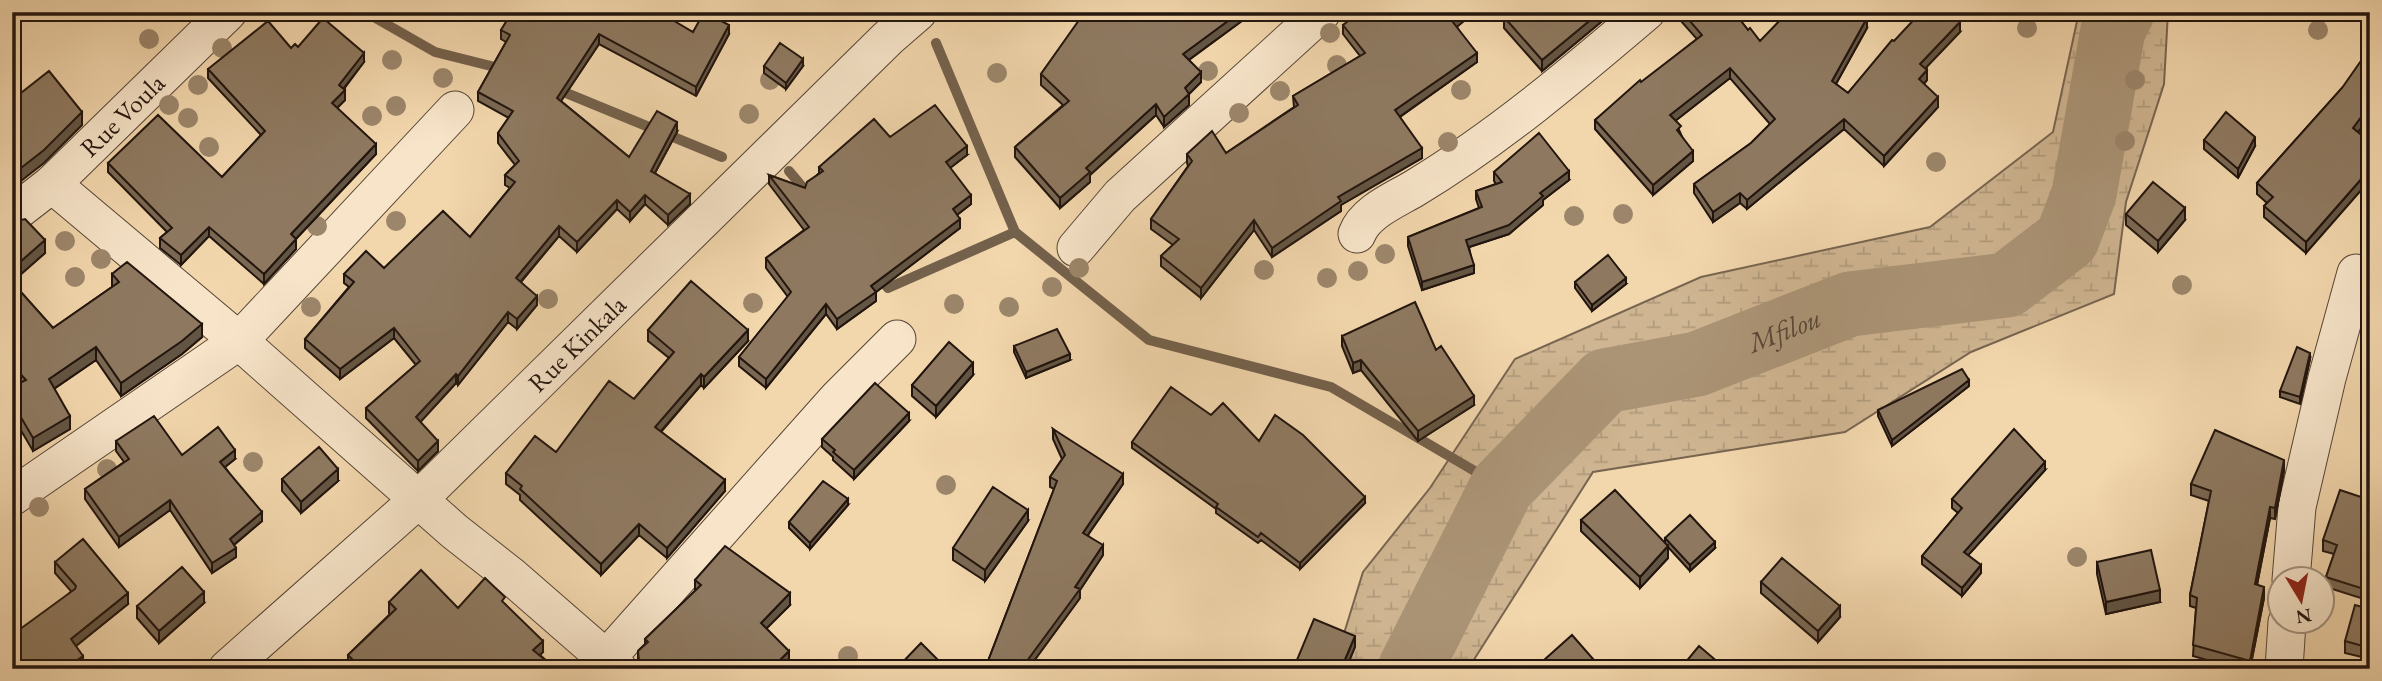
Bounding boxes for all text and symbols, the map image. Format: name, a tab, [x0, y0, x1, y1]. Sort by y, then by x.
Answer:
street label: Rue Voula	[73, 66, 172, 164]
street label: Rue Kinkala	[521, 287, 634, 399]
water label: Mfilou	[1741, 299, 1826, 361]
north arrow	[2266, 566, 2336, 636]
text: N	[2294, 603, 2314, 630]

